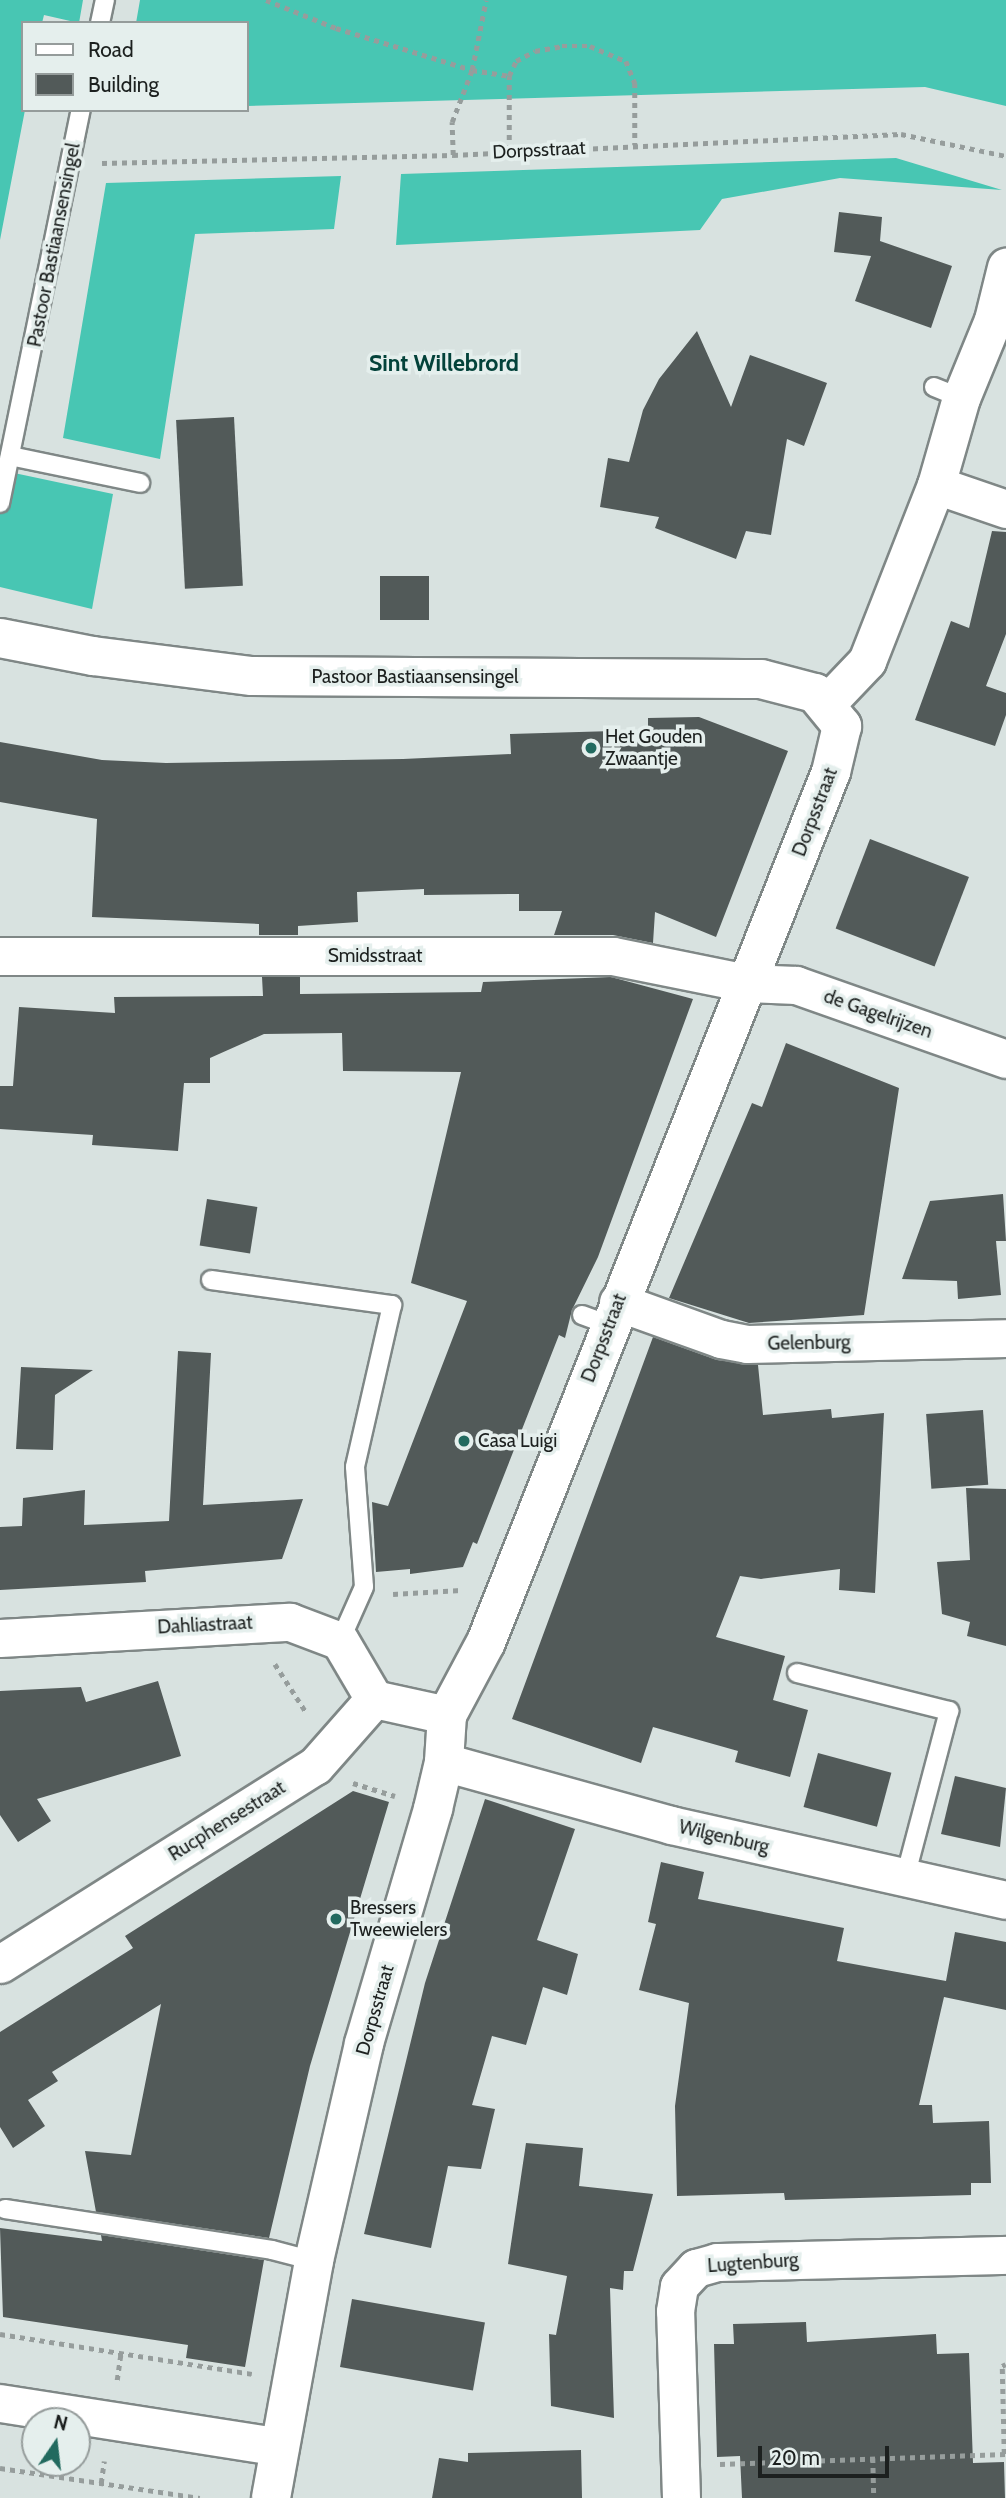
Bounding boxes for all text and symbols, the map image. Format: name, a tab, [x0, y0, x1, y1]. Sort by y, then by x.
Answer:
legend	[21, 21, 248, 112]
text: Road	[88, 37, 134, 62]
text: Building	[88, 72, 159, 97]
street label: Dorpsstraat	[492, 136, 586, 164]
street label: Pastoor Bastiaansensingel	[23, 141, 85, 349]
district label: Sint Willebrord	[369, 349, 519, 377]
street label: Pastoor Bastiaansensingel	[311, 666, 519, 688]
place label: Het Gouden Zwaantje	[605, 726, 703, 770]
marker: Het Gouden Zwaantje	[583, 740, 599, 756]
street label: Dorpsstraat	[788, 764, 842, 860]
street label: Smidsstraat	[328, 945, 422, 967]
street label: de Gagelrijzen	[821, 985, 935, 1043]
street label: Dorpsstraat	[577, 1290, 631, 1386]
street label: Gelenburg	[767, 1331, 851, 1355]
place label: Casa Luigi	[478, 1430, 557, 1452]
marker: Casa Luigi	[456, 1433, 472, 1449]
street label: Dahliastraat	[157, 1611, 253, 1639]
street label: Rucphensestraat	[164, 1776, 290, 1866]
street label: Wilgenburg	[677, 1816, 771, 1858]
place label: Bressers Tweewielers	[350, 1897, 447, 1941]
marker: Bressers Tweewielers	[328, 1911, 344, 1927]
street label: Dorpsstraat	[351, 1962, 399, 2058]
street label: Lugtenburg	[707, 2248, 799, 2278]
north arrow	[21, 2407, 91, 2477]
text: N	[51, 2410, 70, 2436]
scale bar	[761, 2432, 892, 2476]
text: 20 m	[771, 2445, 820, 2470]

